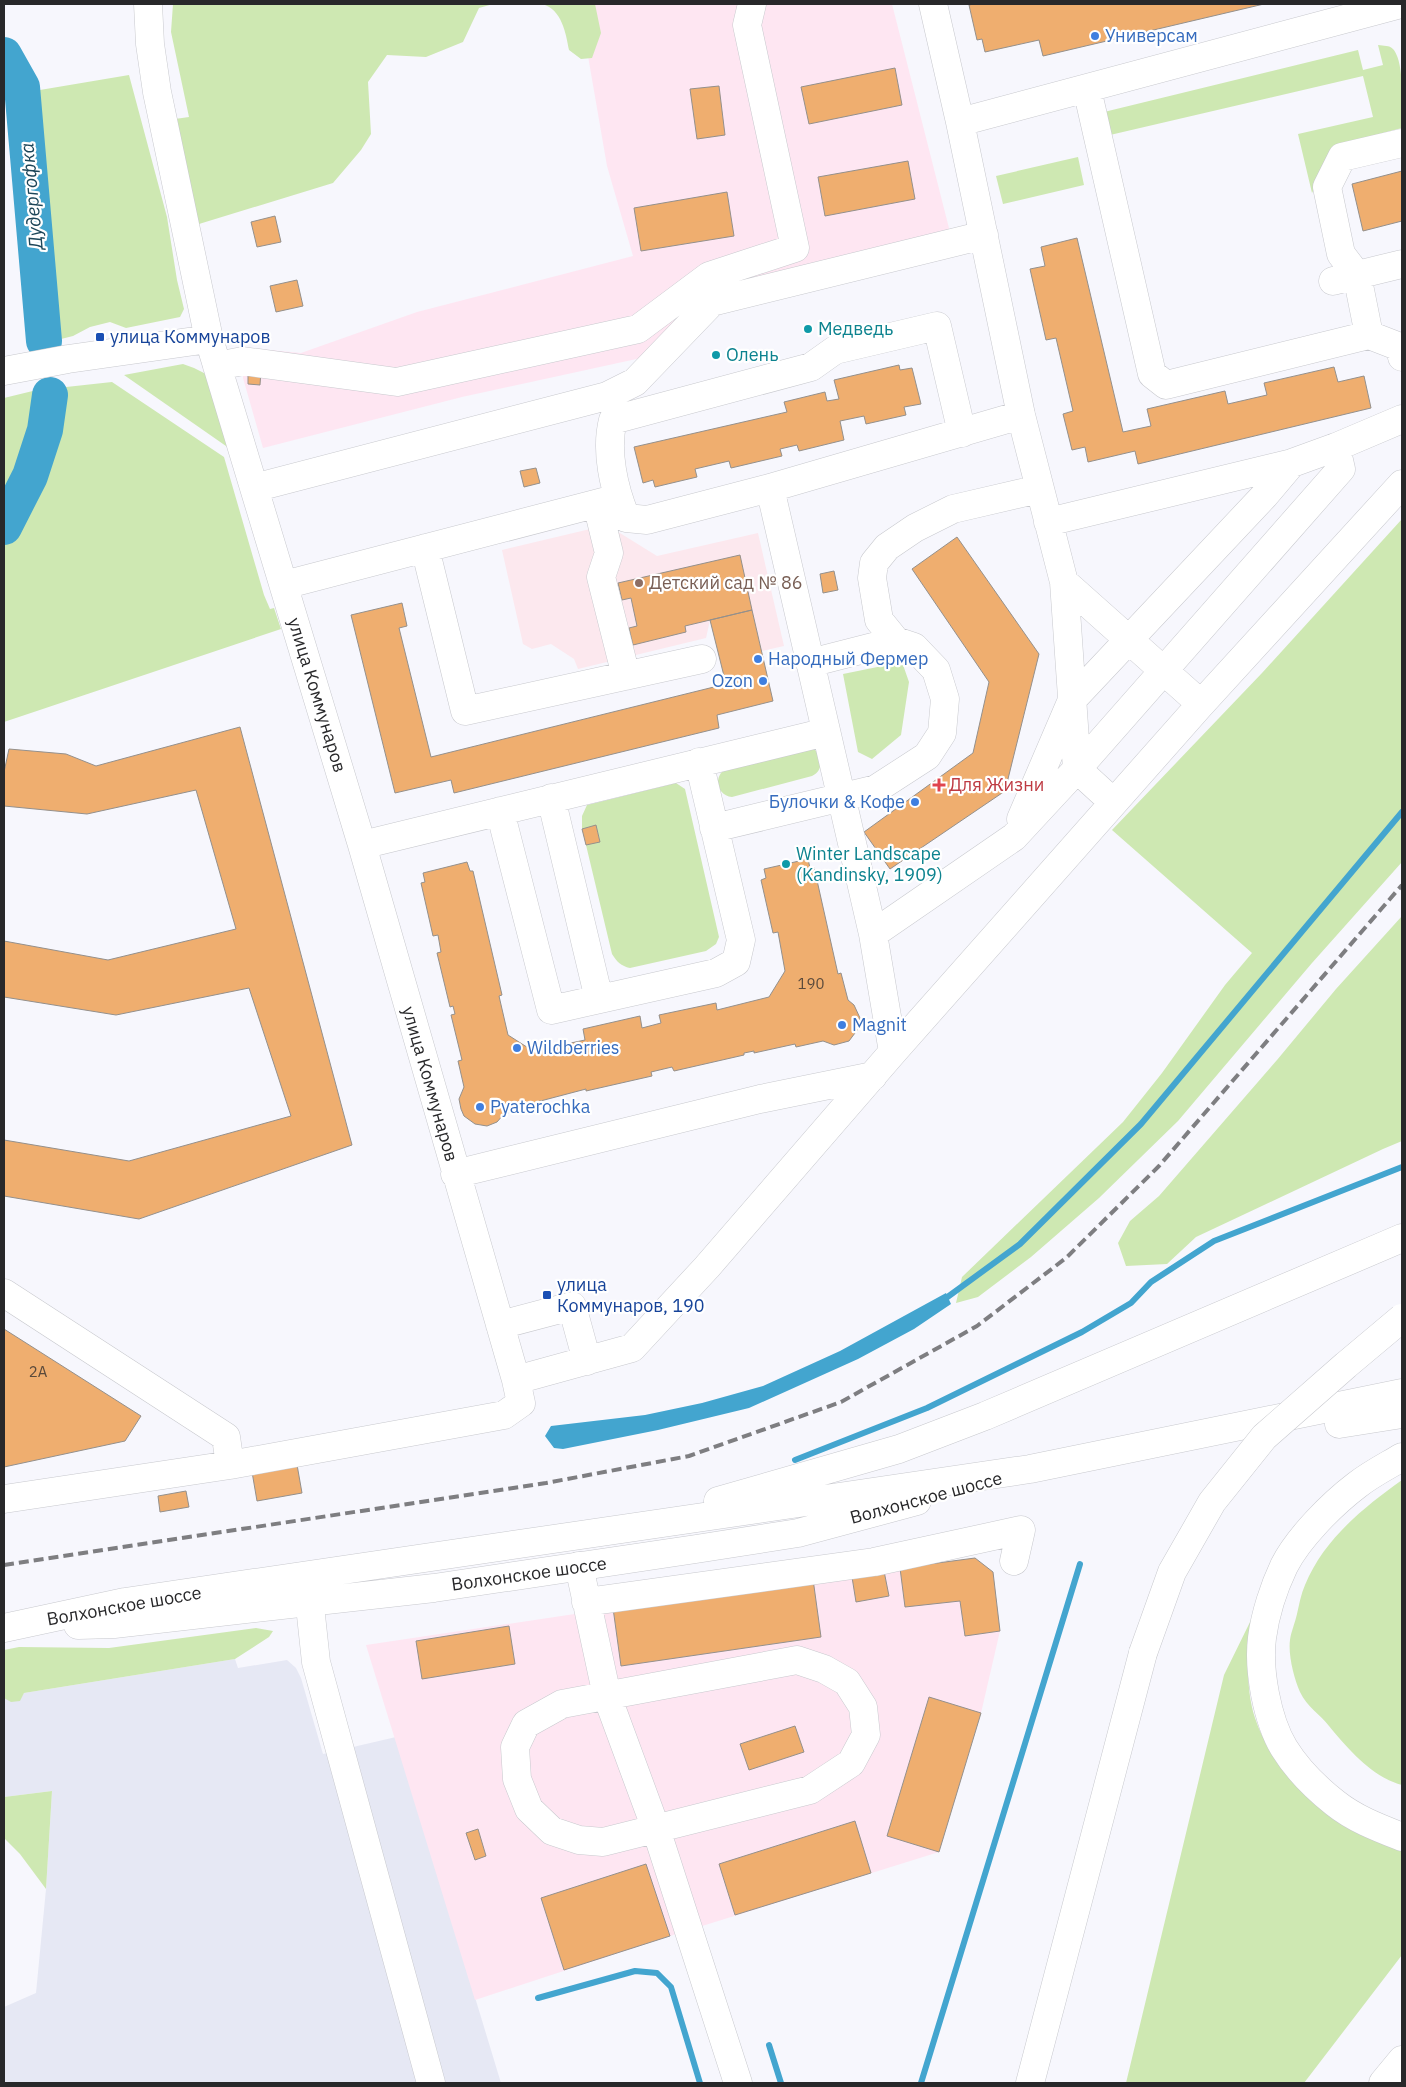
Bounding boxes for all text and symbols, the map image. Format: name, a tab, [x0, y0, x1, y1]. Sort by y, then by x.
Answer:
place label: Универсам	[1105, 24, 1198, 47]
marker: Универсам	[1089, 30, 1101, 42]
water label: Дудергофка	[14, 142, 48, 252]
place label: Медведь	[818, 317, 893, 340]
marker: Медведь	[802, 323, 814, 335]
place label: улица Коммунаров	[110, 325, 270, 348]
marker: улица Коммунаров	[94, 331, 106, 343]
place label: Олень	[726, 343, 779, 366]
marker: Олень	[710, 349, 722, 361]
place label: Детский сад № 86	[649, 571, 803, 594]
marker: Детский сад № 86	[633, 577, 645, 589]
street label: улица Коммунаров	[283, 615, 352, 775]
place label: Народный Фермер	[768, 647, 928, 670]
marker: Народный Фермер	[752, 653, 764, 665]
place label: Ozon	[712, 669, 753, 692]
marker: Ozon	[757, 675, 769, 687]
place label: Для Жизни	[949, 773, 1044, 796]
marker: Для Жизни	[933, 779, 945, 791]
place label: Булочки & Кофе	[769, 790, 905, 813]
marker: Булочки & Кофе	[909, 796, 921, 808]
place label: Winter Landscape (Kandinsky, 1909)	[796, 842, 943, 886]
marker: Winter Landscape (Kandinsky, 1909)	[780, 858, 792, 870]
house number: 190	[797, 974, 825, 993]
street label: улица Коммунаров	[397, 1004, 464, 1164]
place label: Magnit	[852, 1013, 907, 1036]
marker: Magnit	[836, 1019, 848, 1031]
place label: Wildberries	[527, 1036, 620, 1059]
marker: Wildberries	[511, 1042, 523, 1054]
place label: Pyaterochka	[490, 1095, 591, 1118]
marker: Pyaterochka	[474, 1101, 486, 1113]
place label: улица Коммунаров, 190	[557, 1273, 705, 1317]
marker: улица Коммунаров, 190	[541, 1289, 553, 1301]
house number: 2А	[29, 1362, 48, 1381]
street label: Волхонское шоссе	[847, 1466, 1005, 1529]
street label: Волхонское шоссе	[450, 1551, 608, 1596]
street label: Волхонское шоссе	[45, 1581, 203, 1630]

